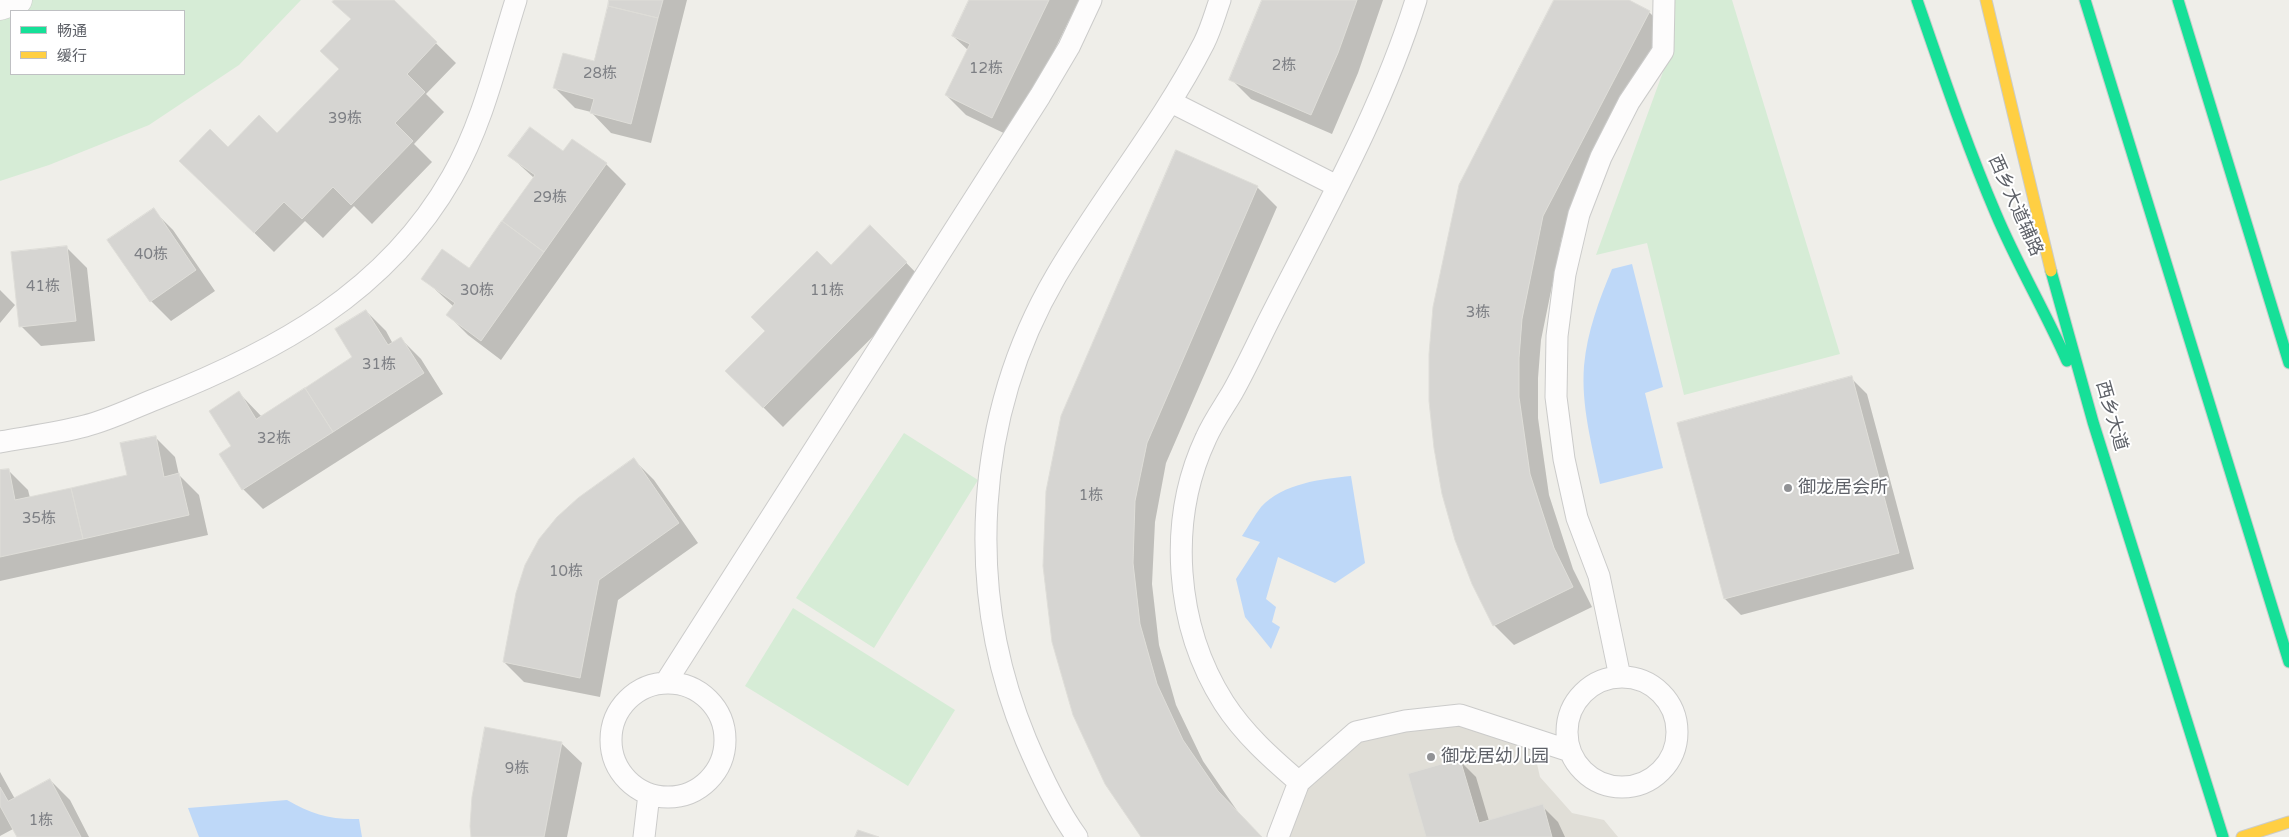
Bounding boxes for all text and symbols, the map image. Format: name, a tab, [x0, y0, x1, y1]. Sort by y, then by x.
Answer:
legend	[10, 10, 185, 75]
text: 畅通	[57, 22, 87, 40]
text: 缓行	[57, 47, 87, 65]
house number: 2栋	[1272, 57, 1296, 75]
house number: 12栋	[969, 60, 1003, 78]
house number: 28栋	[583, 65, 617, 83]
house number: 39栋	[328, 110, 362, 128]
street label: 西乡大道辅路	[1983, 152, 2047, 260]
house number: 29栋	[533, 189, 567, 207]
house number: 40栋	[134, 246, 168, 264]
house number: 41栋	[26, 278, 60, 296]
house number: 30栋	[460, 282, 494, 300]
house number: 11栋	[810, 282, 844, 300]
house number: 3栋	[1466, 304, 1490, 322]
house number: 31栋	[362, 356, 396, 374]
street label: 西乡大道	[2091, 378, 2131, 454]
house number: 32栋	[257, 430, 291, 448]
place label: 御龙居会所	[1798, 477, 1888, 499]
marker: 御龙居会所	[1782, 482, 1794, 494]
house number: 1栋	[1079, 487, 1103, 505]
house number: 35栋	[22, 510, 56, 528]
house number: 10栋	[549, 563, 583, 581]
place label: 御龙居幼儿园	[1441, 746, 1549, 768]
marker: 御龙居幼儿园	[1425, 751, 1437, 763]
house number: 9栋	[505, 760, 529, 778]
house number: 1栋	[29, 812, 53, 830]

